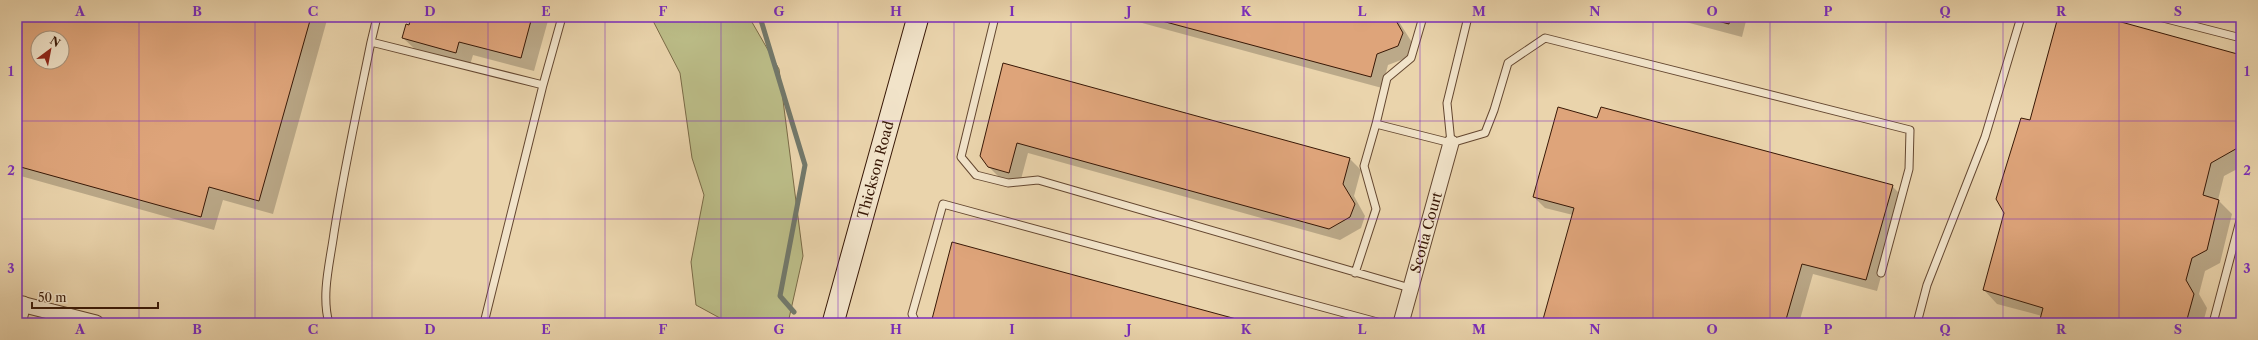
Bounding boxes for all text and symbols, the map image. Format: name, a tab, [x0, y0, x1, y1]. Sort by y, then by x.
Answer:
text: A	[74, 3, 86, 19]
text: B	[192, 3, 202, 19]
text: C	[308, 3, 318, 19]
text: D	[424, 3, 436, 19]
text: E	[541, 3, 551, 19]
text: F	[659, 3, 668, 19]
text: G	[773, 3, 785, 19]
text: H	[890, 3, 902, 19]
text: I	[1009, 3, 1015, 19]
text: J	[1124, 3, 1132, 19]
text: K	[1241, 3, 1252, 19]
text: L	[1358, 3, 1367, 19]
text: M	[1472, 3, 1486, 19]
text: N	[1589, 3, 1601, 19]
text: O	[1706, 3, 1718, 19]
text: P	[1824, 3, 1833, 19]
text: Q	[1939, 3, 1951, 19]
text: R	[2056, 3, 2067, 19]
text: S	[2174, 3, 2182, 19]
north arrow	[30, 30, 70, 70]
text: N	[48, 33, 63, 50]
text: 1	[8, 63, 14, 79]
text: 1	[2244, 63, 2250, 79]
street label: Thickson Road	[853, 118, 898, 221]
text: 2	[7, 162, 15, 178]
text: 2	[2243, 162, 2251, 178]
street label: Scotia Court	[1406, 190, 1446, 275]
text: 3	[7, 260, 15, 276]
text: 3	[2243, 260, 2251, 276]
scale bar	[32, 284, 158, 310]
text: 50 m	[38, 290, 67, 305]
text: A	[74, 321, 86, 337]
text: B	[192, 321, 202, 337]
text: C	[308, 321, 318, 337]
text: D	[424, 321, 436, 337]
text: E	[541, 321, 551, 337]
text: F	[659, 321, 668, 337]
text: G	[773, 321, 785, 337]
text: H	[890, 321, 902, 337]
text: I	[1009, 321, 1015, 337]
text: J	[1124, 321, 1132, 337]
text: K	[1241, 321, 1252, 337]
text: L	[1358, 321, 1367, 337]
text: M	[1472, 321, 1486, 337]
text: N	[1589, 321, 1601, 337]
text: O	[1706, 321, 1718, 337]
text: P	[1824, 321, 1833, 337]
text: Q	[1939, 321, 1951, 337]
text: R	[2056, 321, 2067, 337]
text: S	[2174, 321, 2182, 337]

